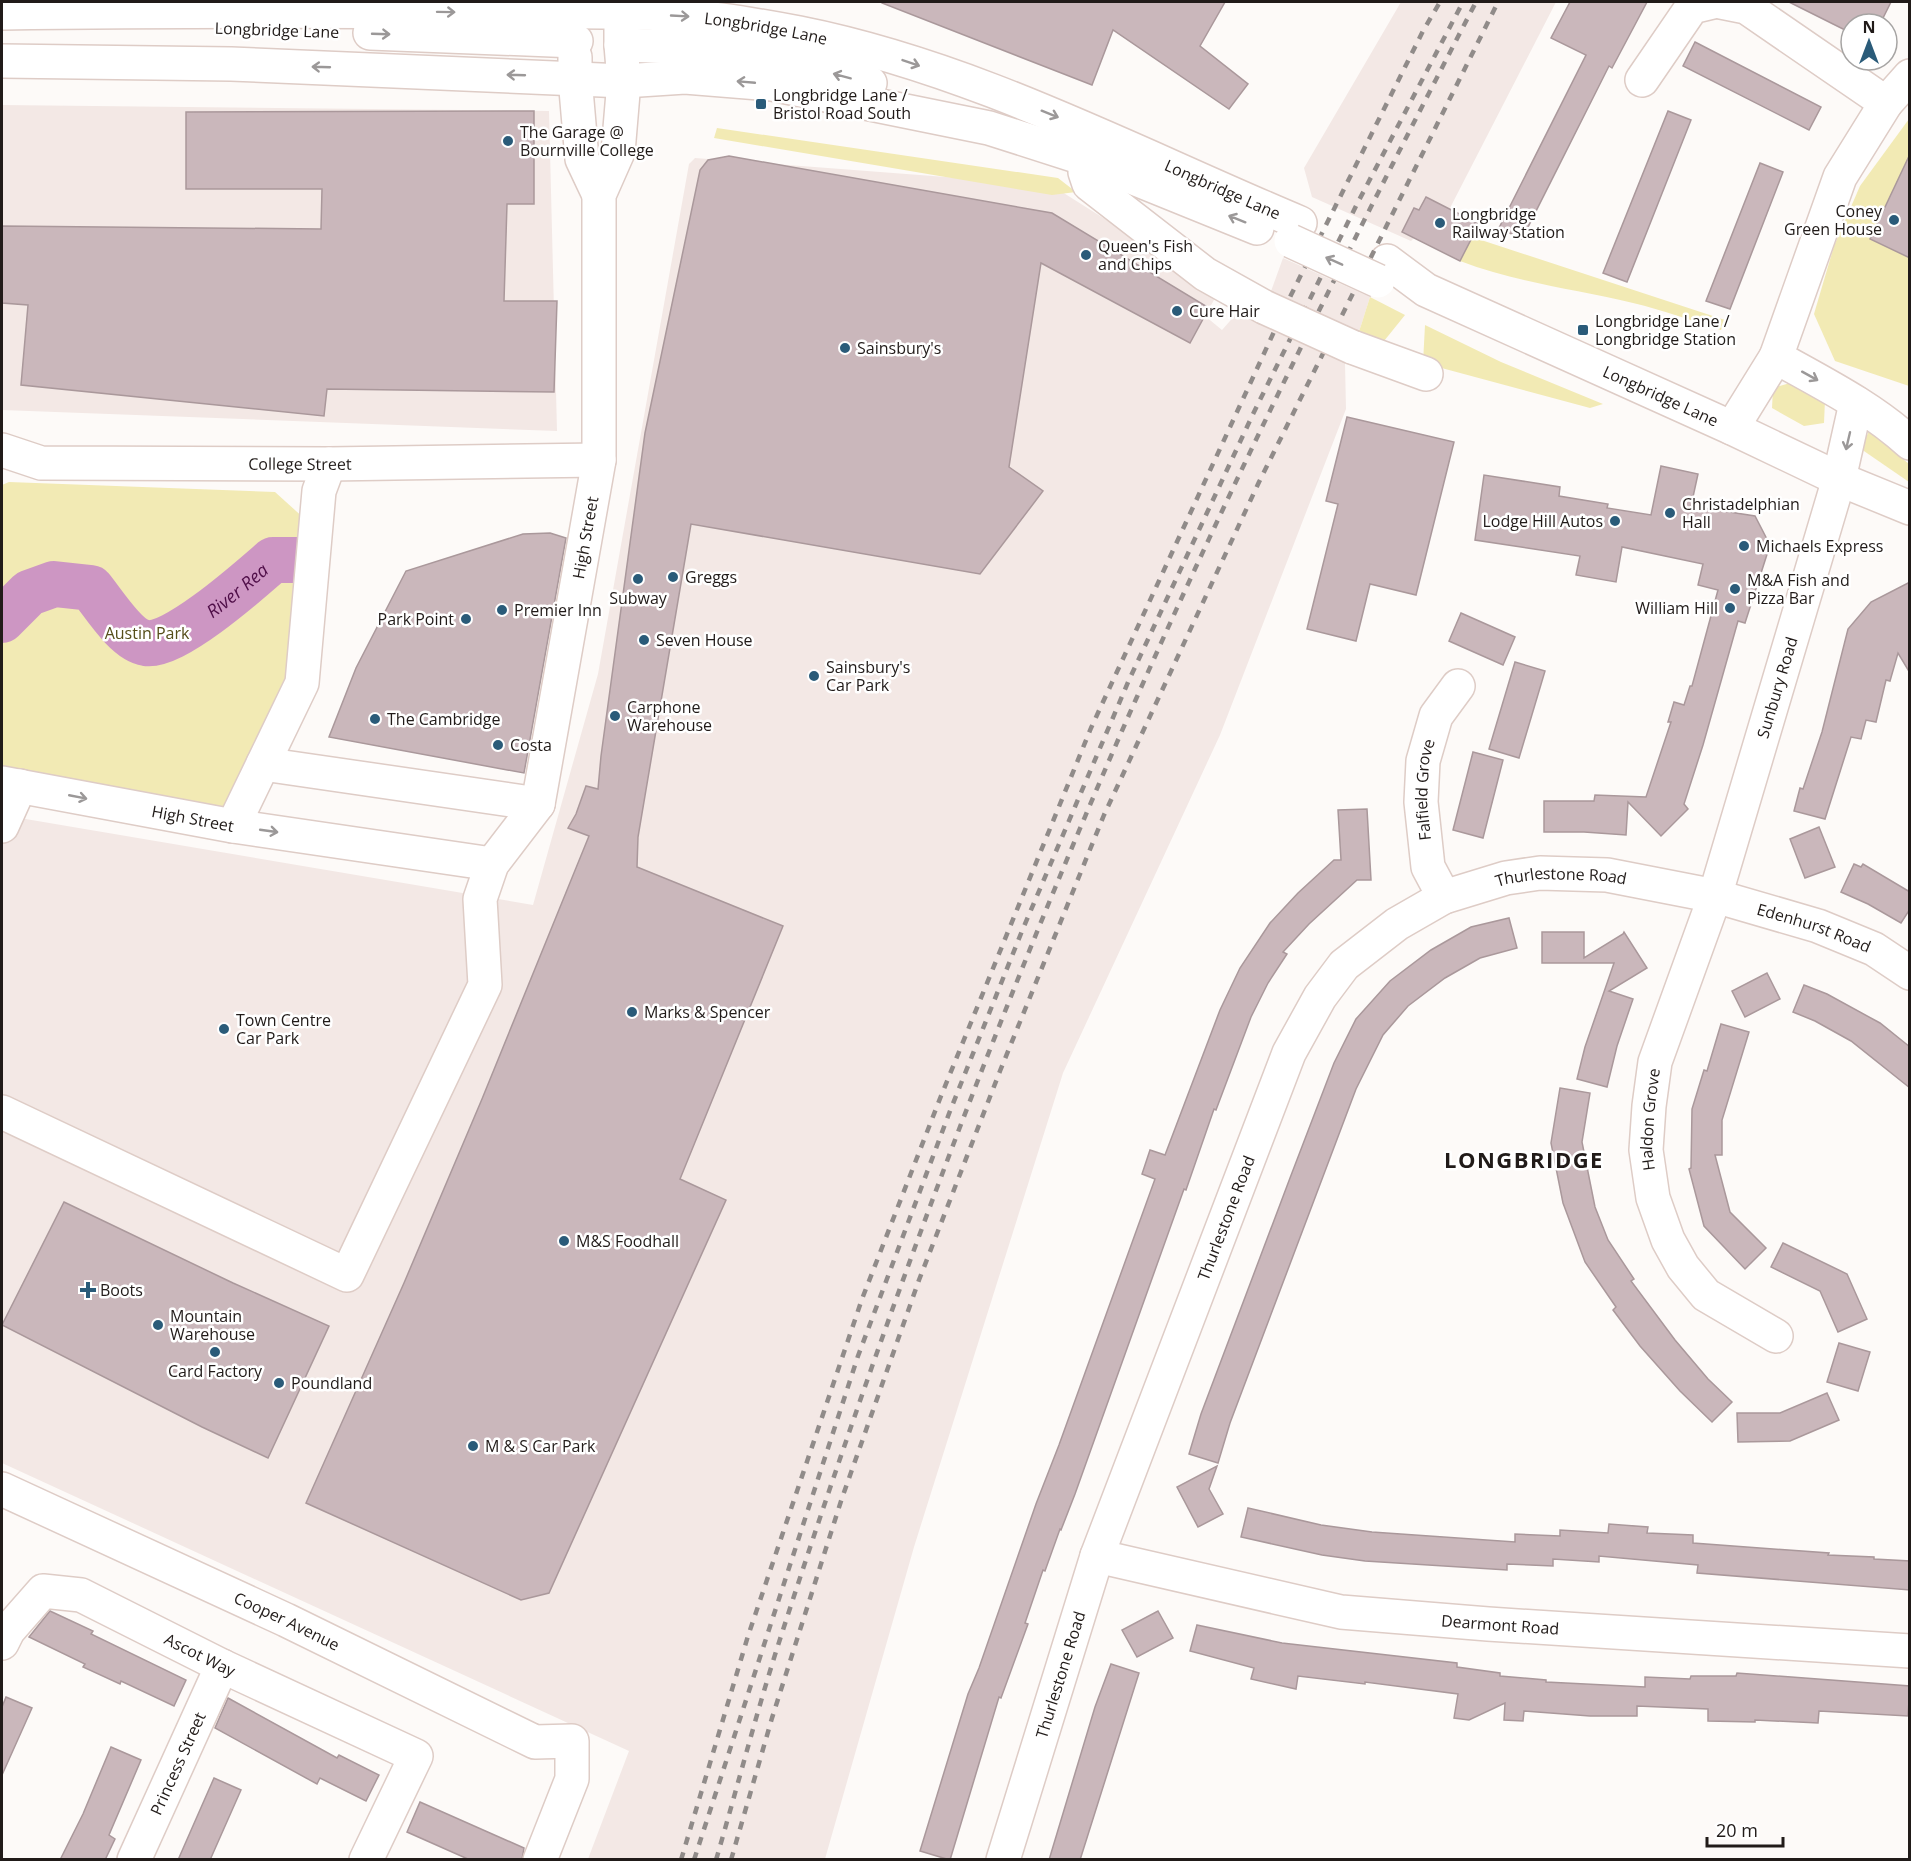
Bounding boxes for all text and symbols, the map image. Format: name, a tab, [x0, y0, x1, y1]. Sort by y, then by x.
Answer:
one-way arrow	[435, 6, 455, 18]
street label: Longbridge Lane	[703, 7, 830, 50]
one-way arrow	[669, 10, 689, 21]
north arrow	[1839, 12, 1899, 72]
text: N	[1862, 16, 1876, 38]
street label: Longbridge Lane	[214, 17, 340, 43]
one-way arrow	[371, 28, 391, 39]
one-way arrow	[901, 59, 920, 70]
one-way arrow	[312, 62, 332, 73]
one-way arrow	[507, 69, 527, 81]
one-way arrow	[833, 70, 852, 81]
one-way arrow	[737, 76, 757, 87]
place label: Longbridge Lane / Bristol Road South	[773, 84, 911, 124]
marker: Longbridge Lane / Bristol Road South	[754, 97, 768, 111]
one-way arrow	[1040, 109, 1059, 120]
place label: The Garage @ Bournville College	[520, 121, 654, 161]
marker: The Garage @ Bournville College	[501, 134, 515, 148]
street label: Longbridge Lane	[1161, 154, 1284, 225]
place label: Coney Green House	[1784, 200, 1883, 240]
place label: Longbridge Railway Station	[1452, 203, 1565, 243]
one-way arrow	[1228, 213, 1246, 224]
marker: Coney Green House	[1887, 213, 1901, 227]
marker: Longbridge Railway Station	[1433, 216, 1447, 230]
place label: Queen's Fish and Chips	[1098, 235, 1193, 275]
marker: Queen's Fish and Chips	[1079, 248, 1093, 262]
one-way arrow	[1326, 255, 1344, 266]
place label: Cure Hair	[1189, 300, 1260, 322]
marker: Cure Hair	[1170, 304, 1184, 318]
place label: Longbridge Lane / Longbridge Station	[1595, 310, 1736, 350]
marker: Longbridge Lane / Longbridge Station	[1576, 323, 1590, 337]
place label: Sainsbury's	[857, 337, 941, 359]
marker: Sainsbury's	[838, 341, 852, 355]
street label: Longbridge Lane	[1599, 360, 1722, 431]
one-way arrow	[1800, 371, 1818, 382]
one-way arrow	[1841, 431, 1853, 450]
street label: College Street	[248, 453, 352, 475]
place label: Christadelphian Hall	[1682, 493, 1800, 533]
street label: High Street	[567, 494, 603, 581]
marker: Christadelphian Hall	[1663, 506, 1677, 520]
place label: Lodge Hill Autos	[1482, 510, 1603, 532]
marker: Lodge Hill Autos	[1608, 514, 1622, 528]
place label: Michaels Express	[1756, 535, 1883, 557]
marker: Michaels Express	[1737, 539, 1751, 553]
water label: River Rea	[201, 558, 273, 623]
place label: Greggs	[685, 566, 737, 588]
place label: M&A Fish and Pizza Bar	[1747, 569, 1850, 609]
marker: Greggs	[666, 570, 680, 584]
marker: Subway	[631, 572, 645, 586]
marker: M&A Fish and Pizza Bar	[1728, 582, 1742, 596]
place label: Subway	[609, 587, 668, 609]
place label: William Hill	[1635, 597, 1718, 619]
place label: Premier Inn	[514, 599, 602, 621]
marker: William Hill	[1723, 601, 1737, 615]
marker: Premier Inn	[495, 603, 509, 617]
place label: Park Point	[378, 608, 454, 630]
marker: Park Point	[459, 612, 473, 626]
park label: Austin Park	[105, 622, 190, 644]
place label: Seven House	[656, 629, 753, 651]
marker: Seven House	[637, 633, 651, 647]
street label: Sunbury Road	[1752, 634, 1803, 741]
place label: Sainsbury's Car Park	[826, 656, 910, 696]
marker: Sainsbury's Car Park	[807, 669, 821, 683]
place label: Carphone Warehouse	[627, 696, 712, 736]
place label: The Cambridge	[387, 708, 500, 730]
marker: Carphone Warehouse	[608, 709, 622, 723]
marker: The Cambridge	[368, 712, 382, 726]
place label: Costa	[510, 734, 552, 756]
street label: Falfield Grove	[1410, 736, 1440, 842]
marker: Costa	[491, 738, 505, 752]
one-way arrow	[67, 792, 87, 803]
street label: High Street	[150, 800, 236, 837]
one-way arrow	[259, 826, 279, 837]
street label: Thurlestone Road	[1493, 862, 1629, 892]
street label: Edenhurst Road	[1754, 898, 1874, 958]
place label: Marks & Spencer	[644, 1001, 771, 1023]
marker: Marks & Spencer	[625, 1005, 639, 1019]
place label: Town Centre Car Park	[236, 1009, 331, 1049]
marker: Town Centre Car Park	[217, 1022, 231, 1036]
street label: Haldon Grove	[1635, 1067, 1665, 1172]
district label: LONGBRIDGE	[1444, 1144, 1604, 1174]
street label: Thurlestone Road	[1192, 1152, 1260, 1284]
place label: M&S Foodhall	[576, 1230, 679, 1252]
marker: M&S Foodhall	[557, 1234, 571, 1248]
place label: Boots	[100, 1279, 143, 1301]
marker: Boots	[81, 1283, 95, 1297]
place label: Mountain Warehouse	[170, 1305, 255, 1345]
marker: Mountain Warehouse	[151, 1318, 165, 1332]
marker: Card Factory	[208, 1345, 222, 1359]
place label: Card Factory	[168, 1360, 263, 1382]
place label: Poundland	[291, 1372, 372, 1394]
marker: Poundland	[272, 1376, 286, 1390]
place label: M & S Car Park	[485, 1435, 596, 1457]
marker: M & S Car Park	[466, 1439, 480, 1453]
street label: Cooper Avenue	[231, 1587, 343, 1656]
street label: Thurlestone Road	[1030, 1608, 1090, 1741]
street label: Dearmont Road	[1440, 1609, 1560, 1640]
street label: Ascot Way	[161, 1628, 240, 1682]
street label: Princess Street	[145, 1708, 211, 1818]
scale bar	[1707, 1810, 1784, 1848]
text: 20 m	[1716, 1818, 1758, 1842]

